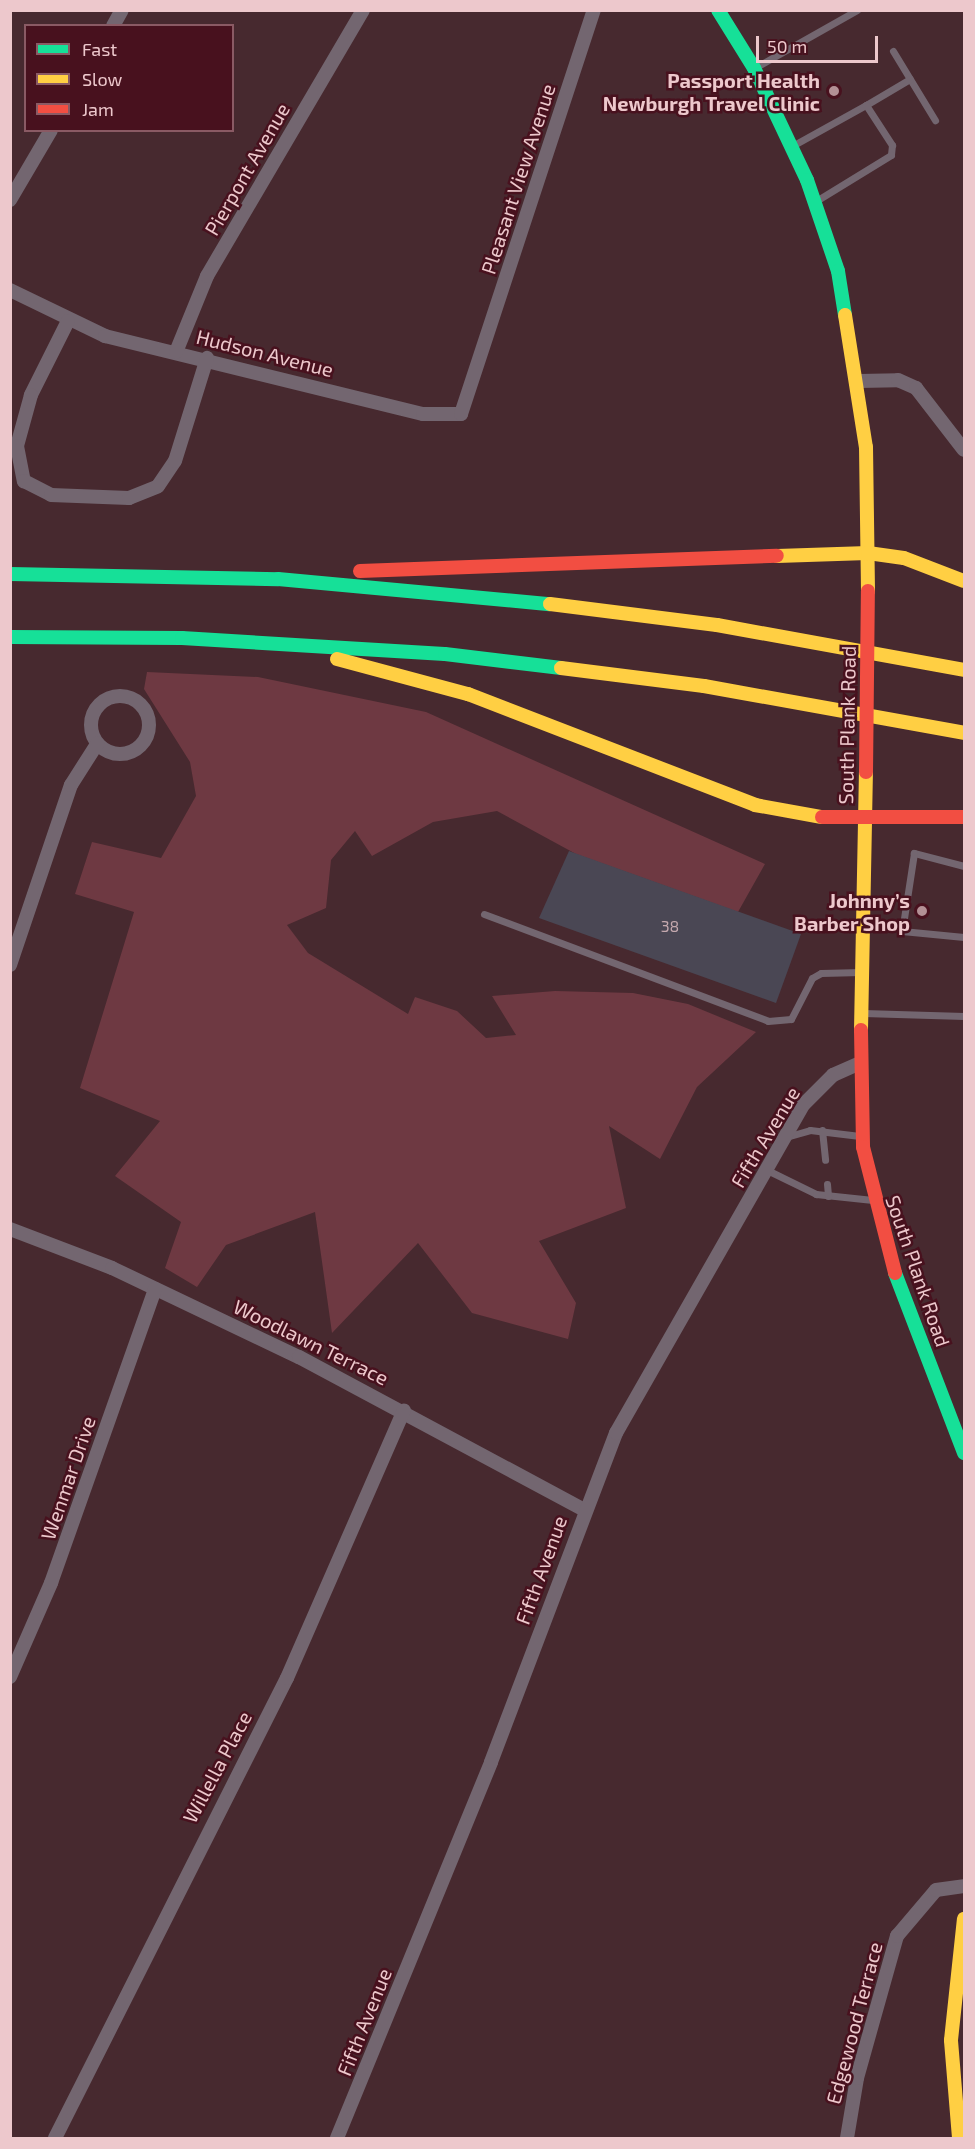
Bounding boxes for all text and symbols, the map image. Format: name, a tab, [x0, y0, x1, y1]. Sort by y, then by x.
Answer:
legend	[24, 24, 234, 132]
scale bar	[759, 24, 880, 62]
text: 50 m	[767, 35, 807, 57]
text: Fast	[82, 38, 117, 60]
text: Slow	[82, 68, 122, 90]
place label: Passport Health Newburgh Travel Clinic	[602, 68, 820, 115]
street label: Pleasant View Avenue	[476, 80, 560, 278]
marker: Passport Health Newburgh Travel Clinic	[825, 82, 843, 100]
text: Jam	[82, 98, 114, 120]
street label: Pierpont Avenue	[199, 98, 295, 240]
street label: Hudson Avenue	[194, 324, 336, 382]
street label: South Plank Road	[834, 645, 860, 805]
place label: Johnny’s Barber Shop	[794, 888, 910, 935]
marker: Johnny’s Barber Shop	[915, 904, 929, 918]
house number: 38	[661, 916, 679, 936]
street label: Fifth Avenue	[725, 1082, 805, 1192]
street label: South Plank Road	[881, 1192, 955, 1350]
street label: Woodlawn Terrace	[229, 1294, 393, 1390]
street label: Wenmar Drive	[36, 1413, 100, 1543]
street label: Fifth Avenue	[510, 1512, 572, 1628]
street label: Willella Place	[178, 1707, 256, 1827]
street label: Edgewood Terrace	[821, 1939, 887, 2107]
street label: Fifth Avenue	[332, 1965, 396, 2079]

